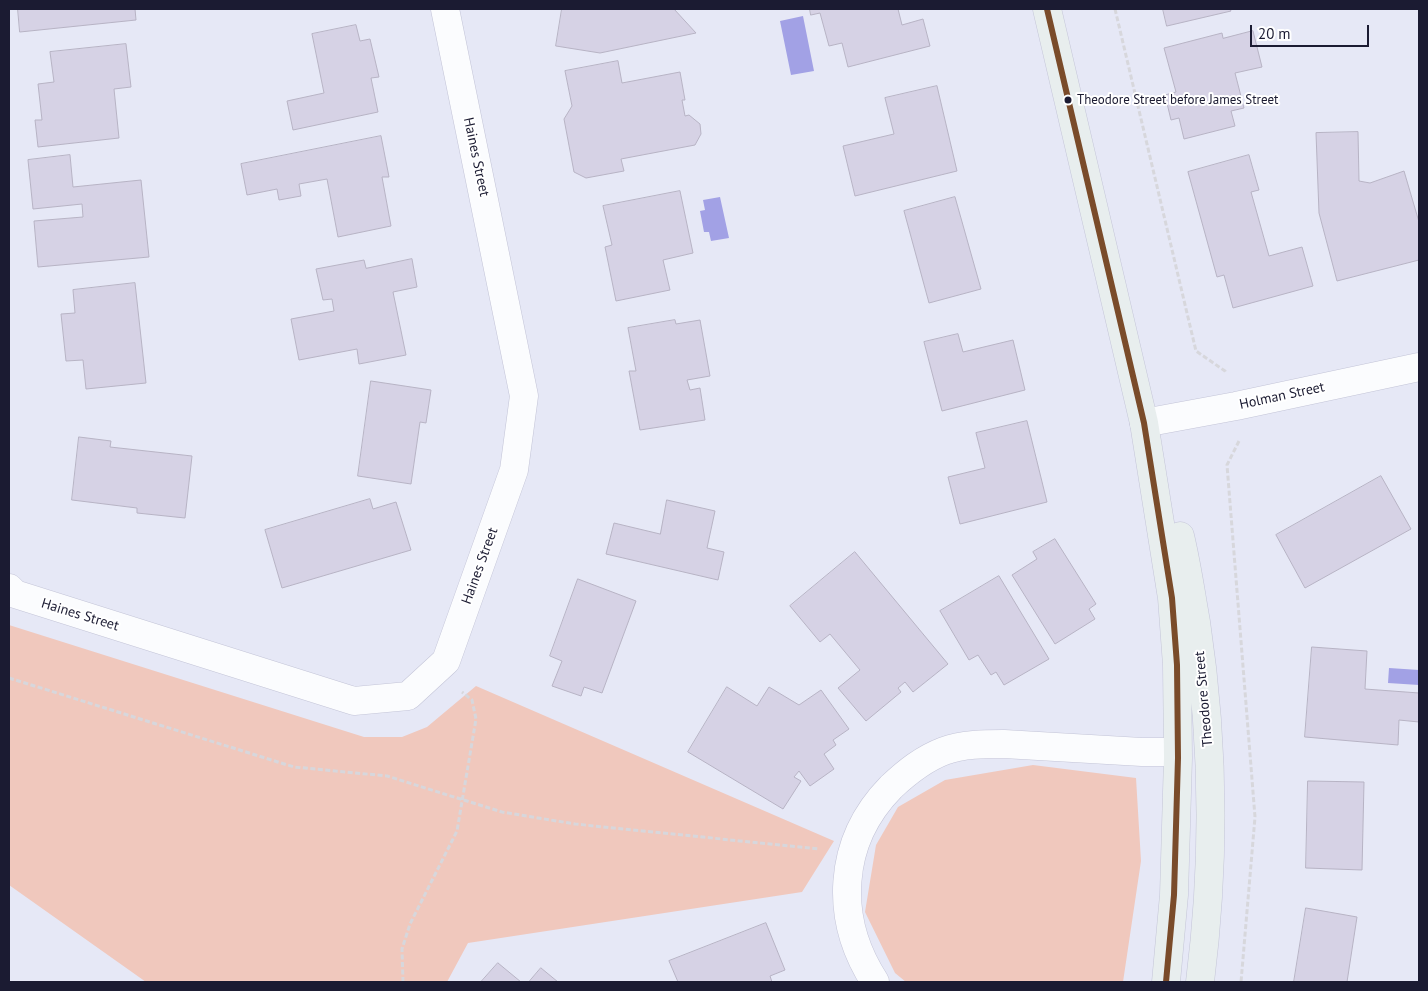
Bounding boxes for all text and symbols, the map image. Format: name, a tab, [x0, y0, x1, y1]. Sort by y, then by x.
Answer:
scale bar	[1253, 15, 1372, 47]
text: 20 m	[1258, 24, 1291, 43]
place label: Theodore Street before James Street	[1077, 92, 1279, 108]
marker: Theodore Street before James Street	[1063, 95, 1073, 105]
street label: Haines Street	[459, 116, 493, 198]
street label: Holman Street	[1238, 379, 1326, 413]
street label: Haines Street	[458, 525, 502, 607]
street label: Haines Street	[39, 595, 121, 635]
street label: Theodore Street	[1191, 650, 1217, 748]

